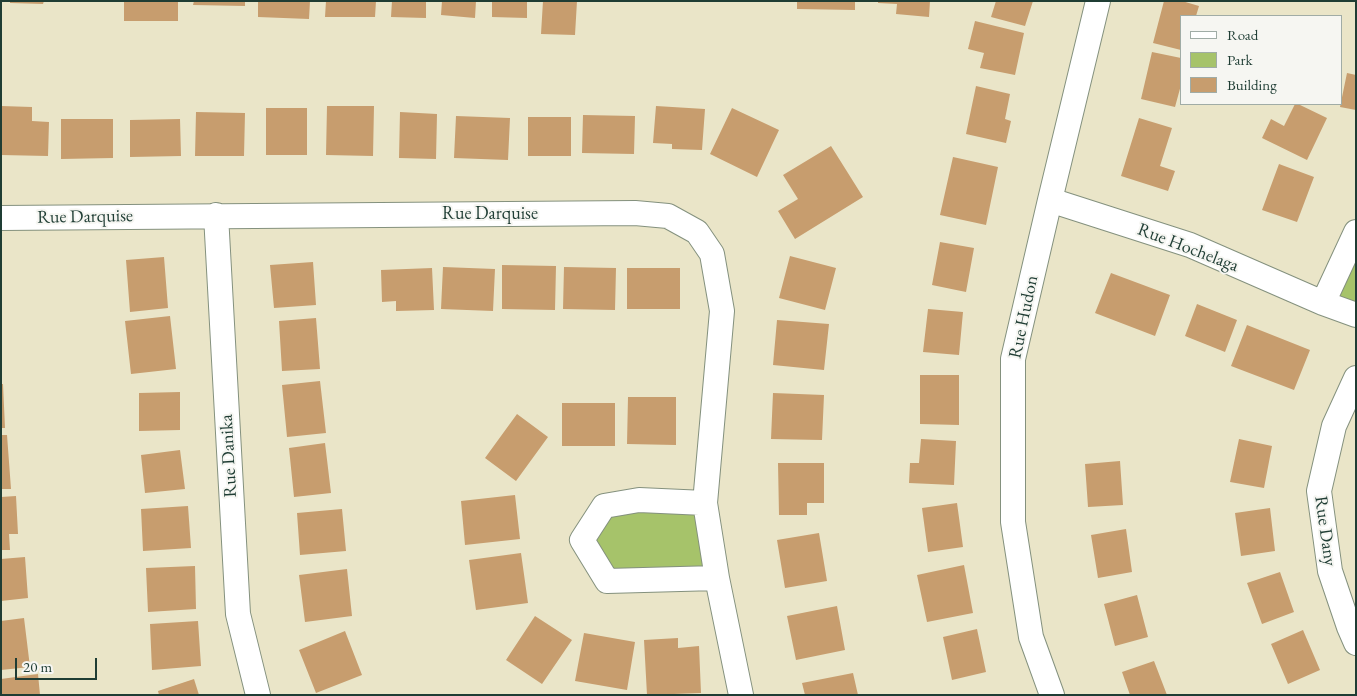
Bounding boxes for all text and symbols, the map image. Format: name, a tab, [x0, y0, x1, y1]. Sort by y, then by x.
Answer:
legend	[1180, 15, 1342, 105]
text: Road	[1227, 25, 1258, 44]
text: Park	[1227, 50, 1253, 69]
text: Building	[1227, 75, 1277, 94]
street label: Rue Darquise	[442, 203, 538, 225]
street label: Rue Darquise	[37, 205, 133, 229]
street label: Rue Hochelaga	[1134, 219, 1242, 277]
street label: Rue Hudon	[1005, 273, 1043, 361]
street label: Rue Danika	[216, 414, 242, 498]
street label: Rue Dany	[1309, 495, 1341, 567]
scale bar	[18, 648, 100, 680]
text: 20 m	[23, 657, 52, 676]

